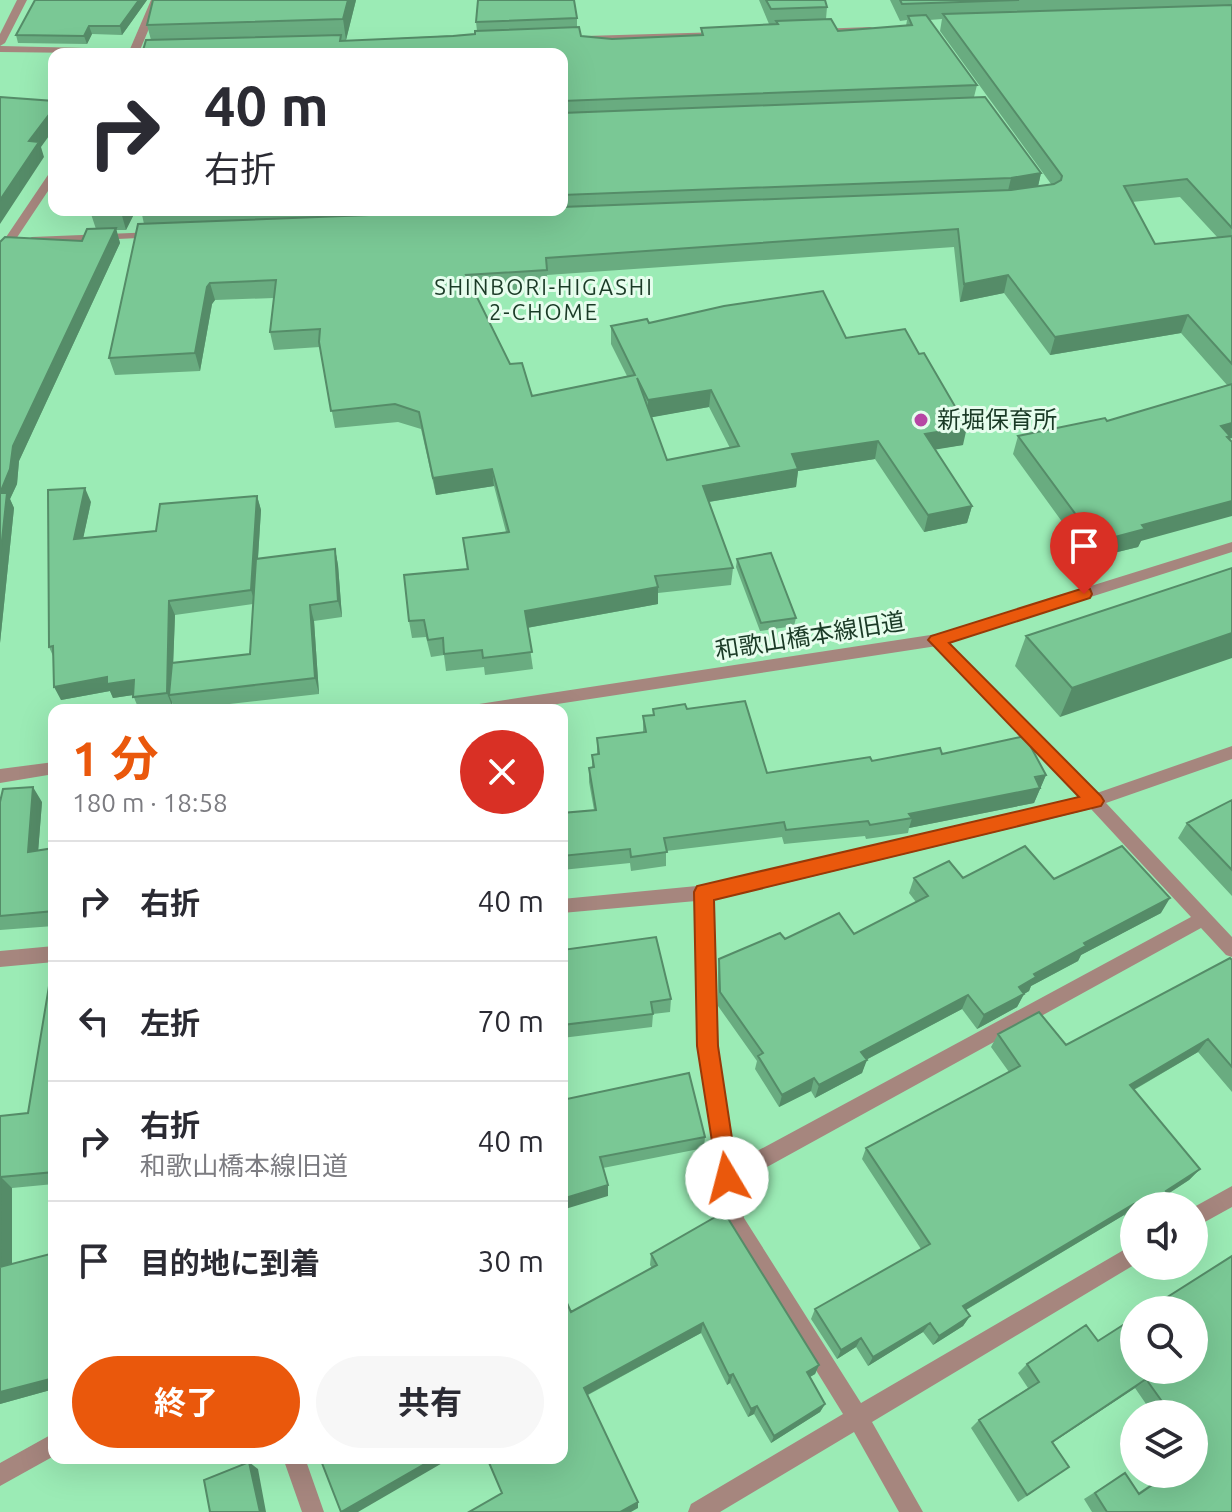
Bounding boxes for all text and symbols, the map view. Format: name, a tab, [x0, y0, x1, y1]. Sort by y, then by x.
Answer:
text: 40 m	[204, 74, 329, 137]
icon: right	[72, 80, 176, 184]
text: 右折	[204, 148, 276, 189]
district label: SHINBORI-HIGASHI 2-CHOME	[434, 274, 654, 324]
place label: 新堀保育所	[937, 406, 1057, 433]
marker: 新堀保育所	[912, 411, 930, 429]
pin	[1050, 512, 1118, 594]
icon: arrive	[1062, 524, 1106, 568]
street label: 和歌山橋本線旧道	[713, 607, 907, 664]
button: close	[460, 730, 544, 814]
text: 1 分	[72, 731, 158, 785]
text: 180 m · 18:58	[72, 788, 228, 817]
icon: right	[72, 879, 116, 923]
text: 40 m	[477, 884, 544, 918]
text: 右折	[140, 886, 200, 920]
icon: left	[72, 999, 116, 1043]
text: 70 m	[477, 1004, 544, 1038]
text: 左折	[140, 1006, 200, 1040]
text: 右折	[140, 1108, 200, 1142]
icon: right	[72, 1119, 116, 1163]
text: 40 m	[477, 1124, 544, 1158]
position arrow	[685, 1136, 769, 1220]
text: 和歌山橋本線旧道	[140, 1151, 348, 1180]
map controls	[1120, 1192, 1208, 1488]
button: sound	[1120, 1192, 1208, 1280]
icon: arrive	[72, 1239, 116, 1283]
text: 30 m	[477, 1244, 544, 1278]
text: 目的地に到着	[140, 1246, 320, 1280]
button: search	[1120, 1296, 1208, 1384]
button: 終了	[72, 1356, 300, 1448]
button: 共有	[316, 1356, 544, 1448]
button: layers	[1120, 1400, 1208, 1488]

